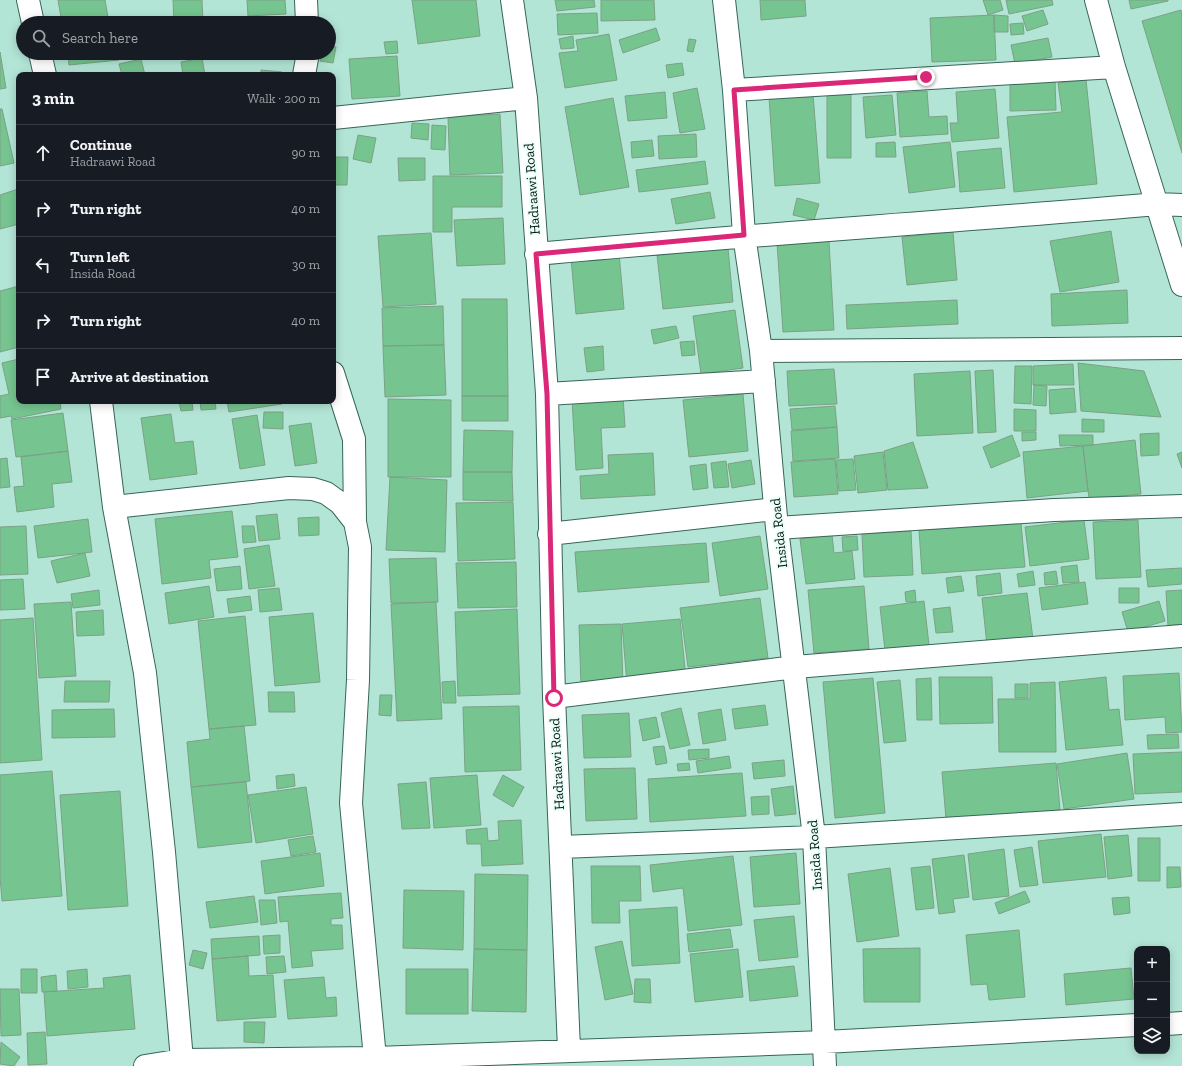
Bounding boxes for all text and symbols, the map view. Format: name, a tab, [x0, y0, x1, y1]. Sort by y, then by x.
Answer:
search box	[16, 16, 336, 60]
icon: search	[30, 27, 52, 49]
text: Search here	[62, 29, 138, 47]
route end	[917, 68, 935, 86]
text: 3 min	[32, 88, 74, 108]
text: Walk · 200 m	[247, 91, 320, 106]
text: Continue	[70, 136, 132, 154]
icon: ahead	[32, 142, 54, 164]
street label: Hadraawi Road	[520, 142, 544, 235]
text: 90 m	[291, 145, 320, 160]
text: Hadraawi Road	[70, 154, 155, 169]
icon: right	[32, 198, 54, 220]
text: Turn right	[70, 200, 141, 218]
text: 40 m	[291, 201, 320, 216]
text: Turn left	[70, 248, 130, 266]
icon: left	[32, 254, 54, 276]
text: 30 m	[292, 257, 320, 272]
text: Insida Road	[70, 266, 135, 281]
icon: right	[32, 310, 54, 332]
text: Turn right	[70, 312, 141, 330]
text: 40 m	[291, 313, 320, 328]
icon: arrive	[32, 366, 54, 388]
text: Arrive at destination	[70, 368, 209, 386]
street label: Insida Road	[767, 497, 791, 569]
route start	[545, 689, 563, 707]
street label: Hadraawi Road	[546, 717, 568, 810]
street label: Insida Road	[804, 819, 826, 891]
map controls	[1134, 946, 1170, 1054]
button: +	[1134, 946, 1170, 982]
button: −	[1134, 982, 1170, 1018]
button: layers	[1134, 1018, 1170, 1054]

